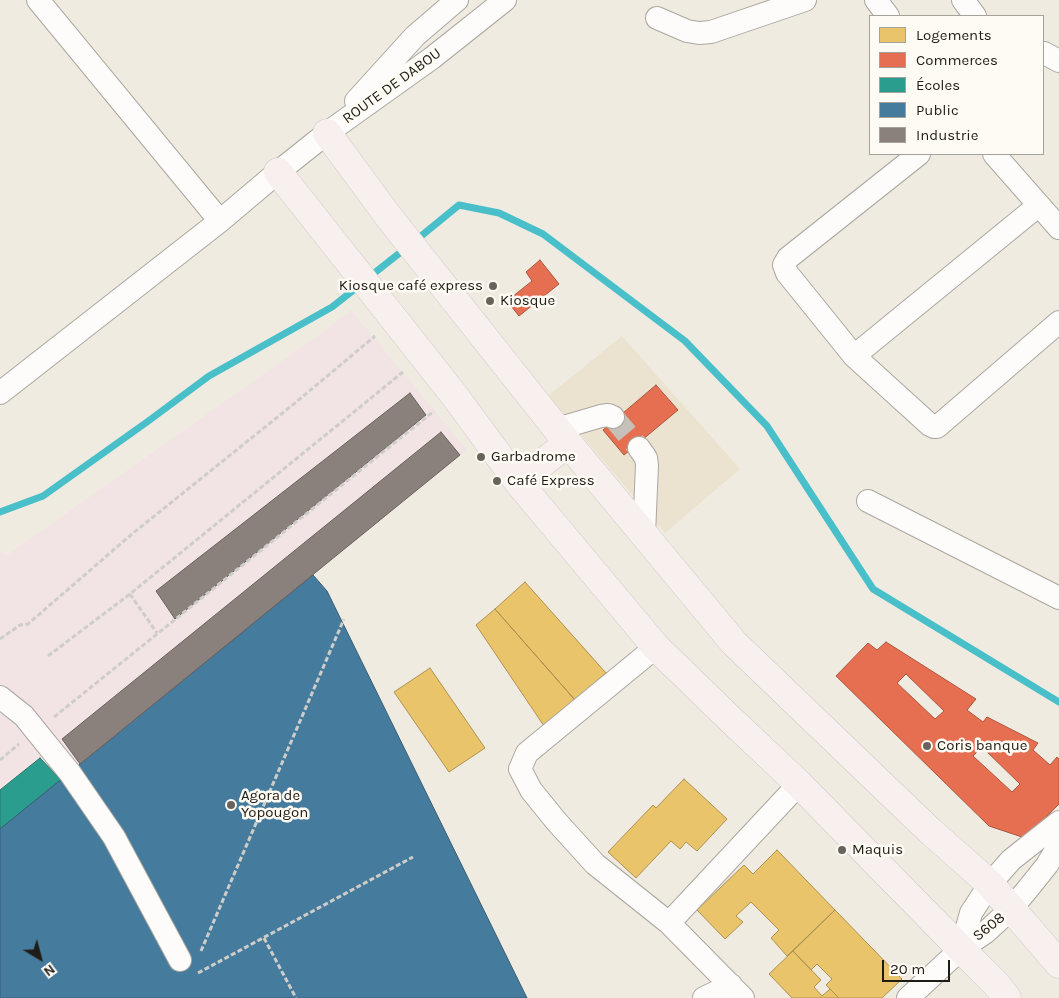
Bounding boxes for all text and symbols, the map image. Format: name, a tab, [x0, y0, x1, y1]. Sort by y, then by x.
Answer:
legend	[869, 15, 1044, 155]
text: Logements	[916, 26, 992, 44]
street label: ROUTE DE DABOU	[339, 44, 445, 128]
text: Commerces	[916, 51, 998, 69]
text: Écoles	[916, 76, 960, 94]
text: Public	[916, 101, 959, 119]
text: Industrie	[916, 126, 978, 144]
place label: Kiosque café express	[339, 277, 483, 295]
marker: Kiosque café express	[487, 280, 499, 292]
place label: Kiosque	[500, 292, 555, 310]
marker: Kiosque	[484, 295, 496, 307]
place label: Garbadrome	[491, 448, 576, 466]
marker: Garbadrome	[475, 451, 487, 463]
place label: Café Express	[507, 472, 595, 490]
marker: Café Express	[491, 475, 503, 487]
place label: Coris banque	[937, 737, 1027, 755]
marker: Coris banque	[921, 740, 933, 752]
place label: Agora de Yopougon	[241, 787, 308, 822]
marker: Agora de Yopougon	[225, 799, 237, 811]
place label: Maquis	[852, 841, 903, 859]
marker: Maquis	[836, 844, 848, 856]
street label: S608	[969, 909, 1009, 945]
north arrow	[15, 933, 65, 983]
scale bar	[884, 950, 952, 982]
text: 20 m	[890, 960, 925, 978]
text: N	[40, 961, 58, 980]

